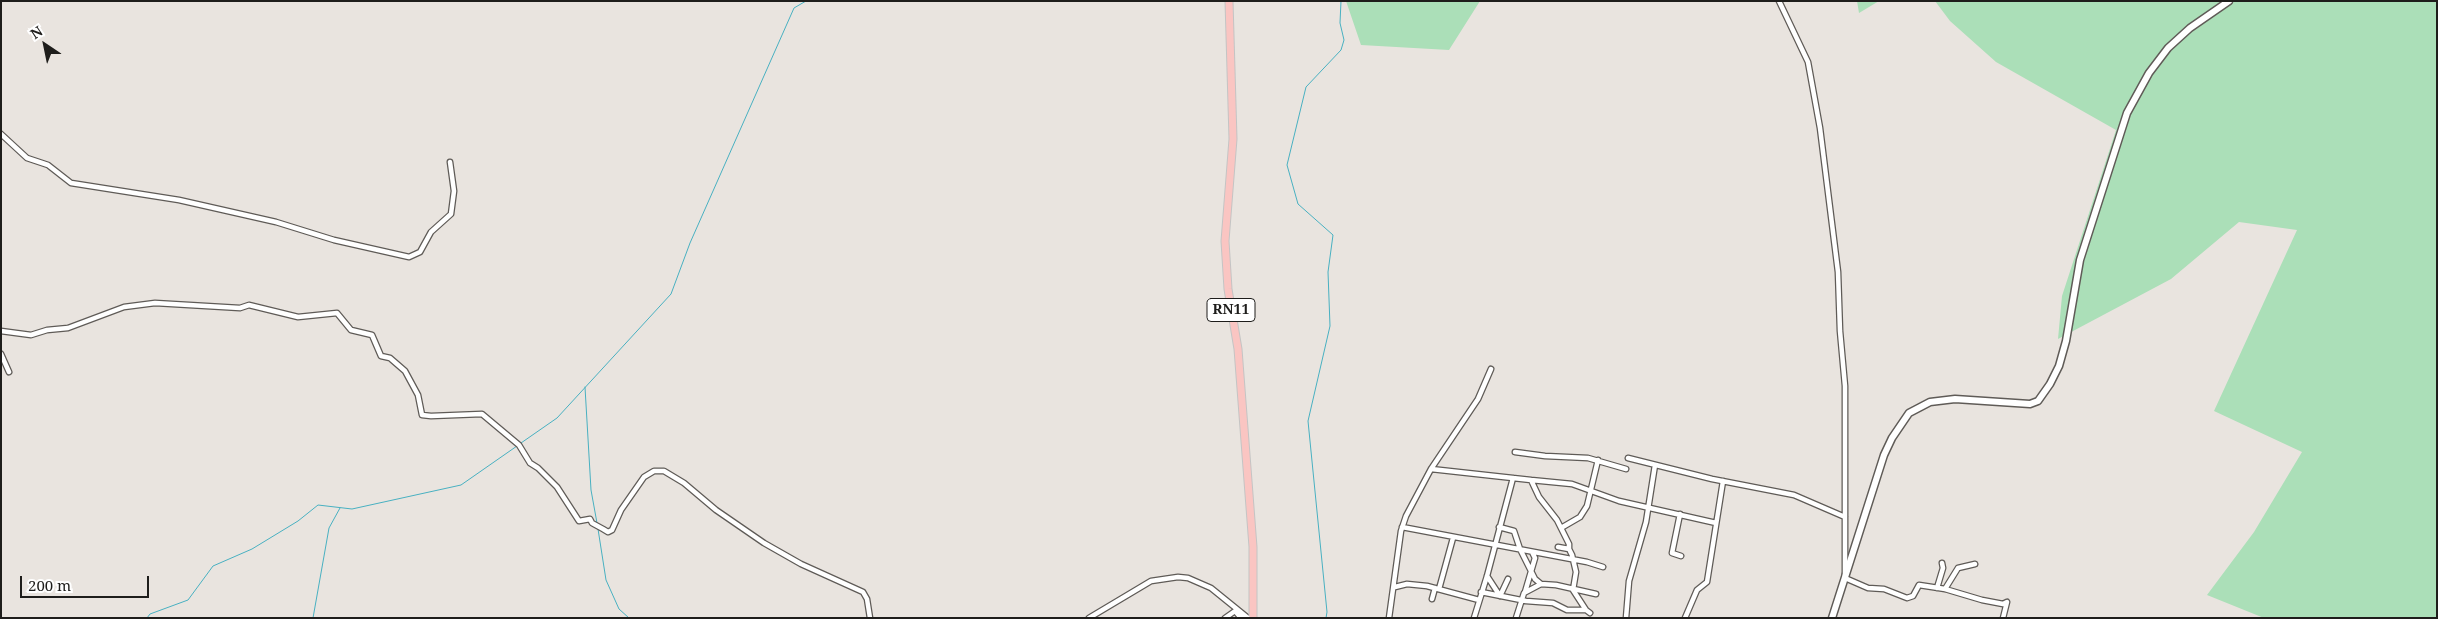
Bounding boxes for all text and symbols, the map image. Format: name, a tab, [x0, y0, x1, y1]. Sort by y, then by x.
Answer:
north arrow	[20, 20, 70, 70]
text: N	[26, 21, 46, 43]
road number: RN11	[1207, 298, 1255, 322]
scale bar	[22, 566, 151, 598]
text: 200 m	[28, 575, 71, 595]

